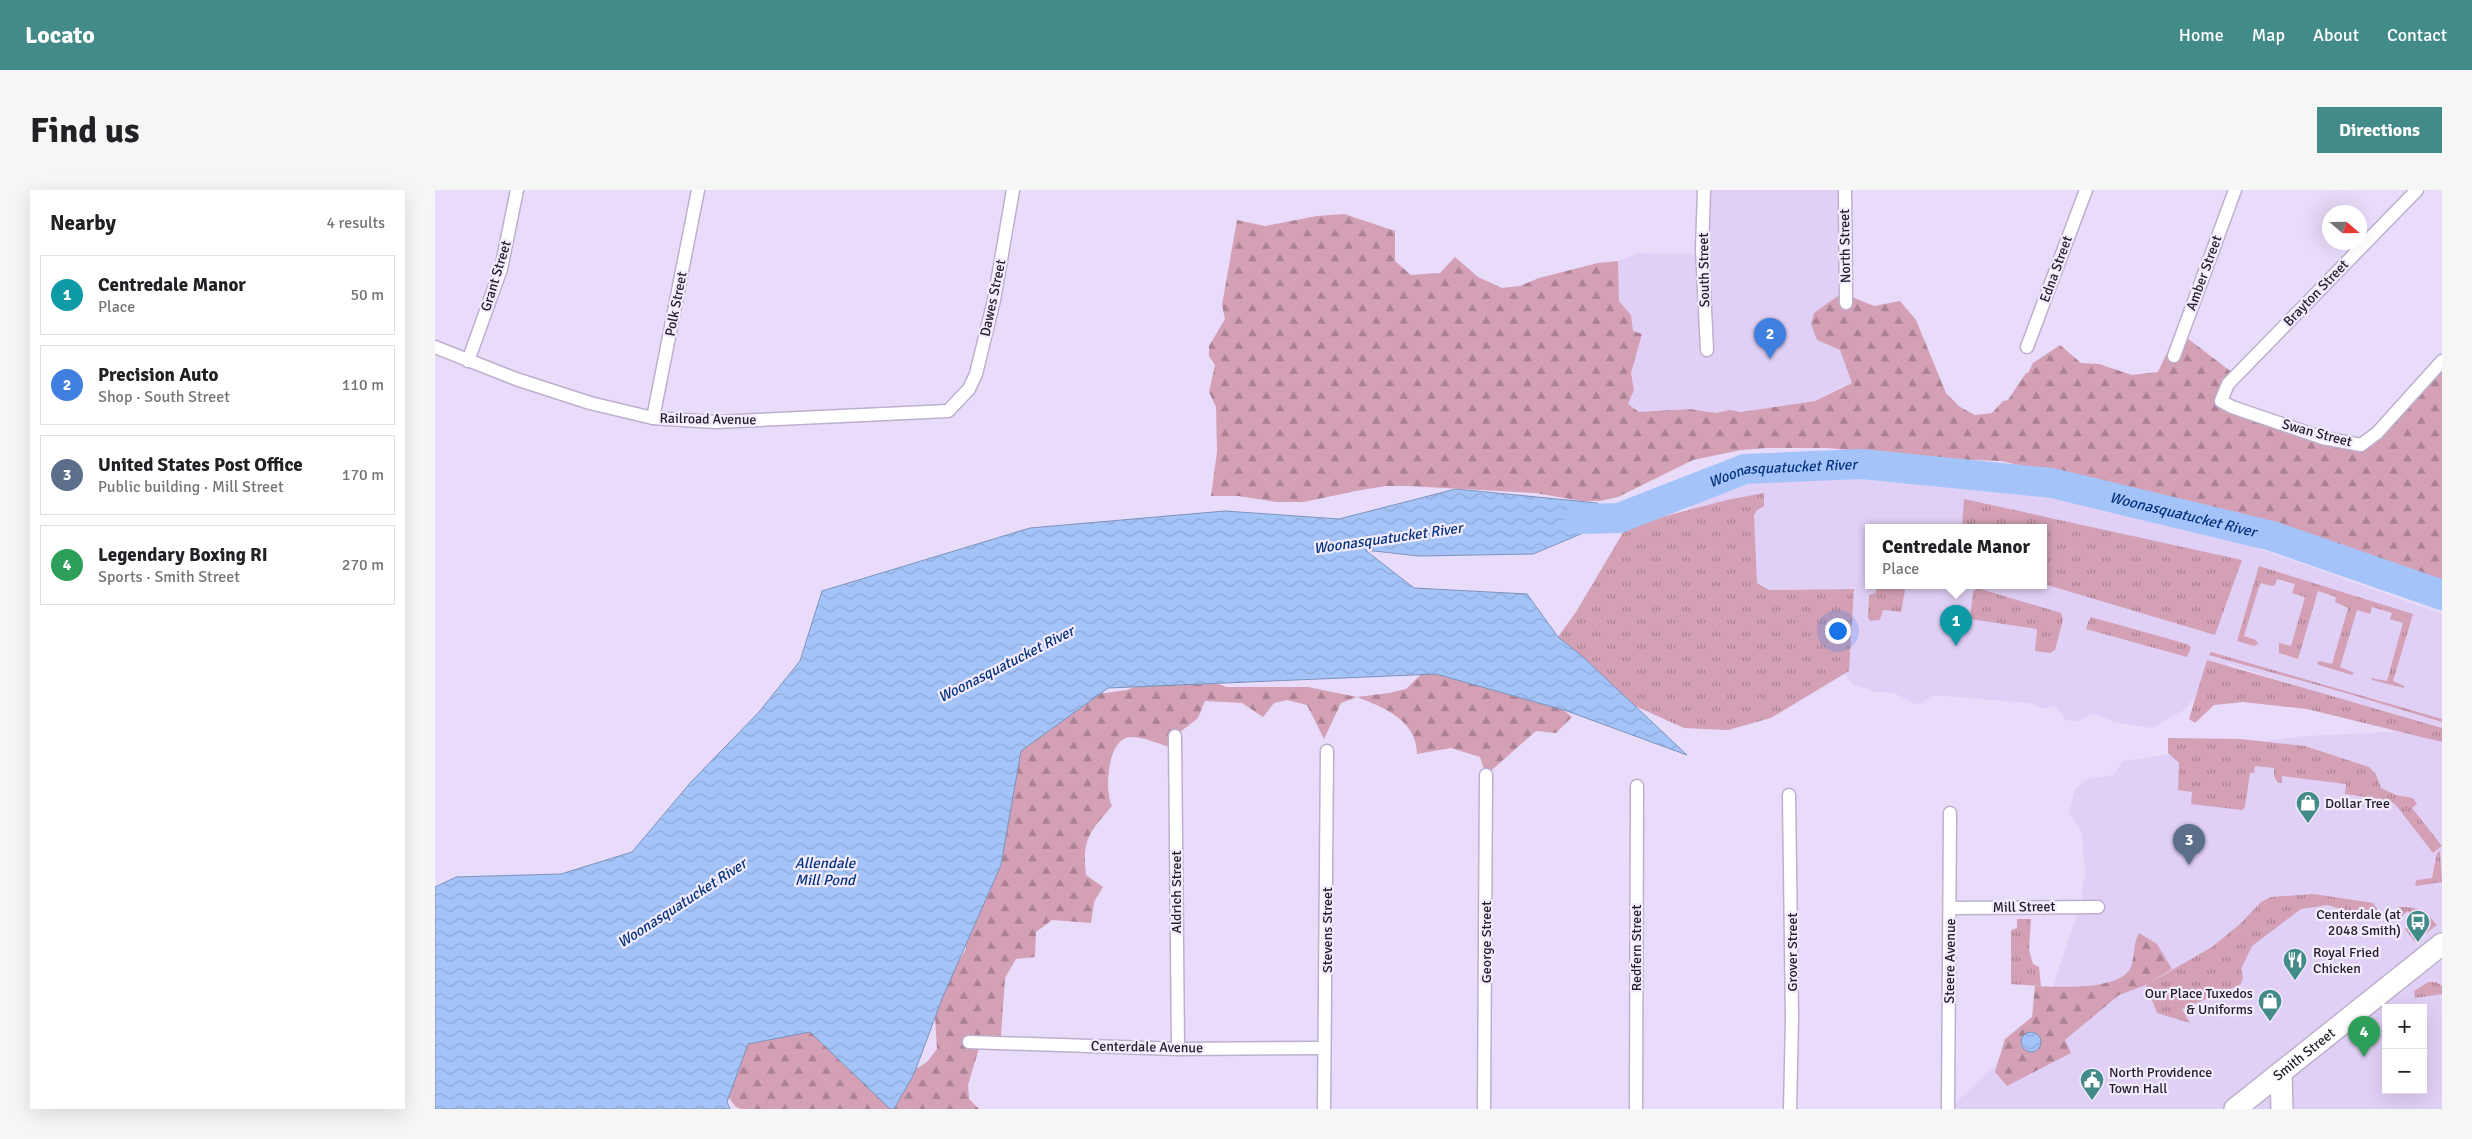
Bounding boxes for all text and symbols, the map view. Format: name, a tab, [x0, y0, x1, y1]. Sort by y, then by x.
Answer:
text: Locato	[25, 20, 95, 50]
text: Home	[2179, 24, 2224, 46]
text: Map	[2252, 24, 2285, 46]
text: About	[2313, 24, 2359, 46]
text: Contact	[2387, 24, 2447, 46]
button: Directions	[2317, 107, 2442, 153]
text: Find us	[30, 109, 140, 152]
north arrow	[2322, 205, 2367, 250]
street label: North Street	[1836, 209, 1854, 283]
text: Nearby	[50, 210, 116, 236]
text: 4 results	[326, 213, 385, 233]
street label: South Street	[1695, 232, 1713, 308]
street label: Edna Street	[2036, 233, 2076, 305]
street label: Amber Street	[2183, 233, 2225, 313]
street label: Grant Street	[477, 238, 515, 314]
street label: Brayton Street	[2280, 256, 2352, 330]
street label: Dawes Street	[977, 258, 1009, 338]
street label: Polk Street	[661, 270, 691, 338]
text: Centredale Manor	[98, 273, 246, 297]
text: 1	[63, 285, 71, 305]
text: 50 m	[350, 285, 384, 305]
text: Place	[98, 297, 135, 317]
pin: 2	[1754, 318, 1786, 359]
text: Precision Auto	[98, 363, 218, 387]
text: 2	[63, 375, 71, 395]
text: 110 m	[342, 375, 384, 395]
text: Shop · South Street	[98, 387, 230, 407]
street label: Railroad Avenue	[659, 410, 757, 428]
street label: Swan Street	[2280, 415, 2354, 451]
text: United States Post Office	[98, 453, 303, 477]
water label: Woonasquatucket River	[1706, 455, 1860, 491]
text: 3	[63, 465, 71, 485]
text: 170 m	[342, 465, 384, 485]
text: Public building · Mill Street	[98, 477, 284, 497]
water label: Woonasquatucket River	[2108, 488, 2261, 541]
water label: Woonasquatucket River	[1312, 518, 1466, 557]
popup	[1865, 524, 2047, 589]
text: Centredale Manor	[1882, 535, 2030, 559]
text: Legendary Boxing RI	[98, 543, 268, 567]
text: 4	[63, 555, 71, 575]
text: 270 m	[342, 555, 384, 575]
text: Place	[1882, 559, 1919, 579]
text: Sports · Smith Street	[98, 567, 240, 587]
pin: 1	[1940, 605, 1972, 646]
your location	[1825, 618, 1851, 644]
water label: Woonasquatucket River	[935, 621, 1079, 706]
shop icon: Dollar Tree	[2295, 790, 2321, 824]
place label: Dollar Tree	[2325, 795, 2390, 812]
pin: 3	[2173, 824, 2205, 865]
street label: Aldrich Street	[1168, 850, 1185, 933]
water label: Woonasquatucket River	[614, 853, 752, 951]
water label: Allendale Mill Pond	[795, 854, 857, 889]
street label: Stevens Street	[1319, 887, 1336, 973]
street label: Mill Street	[1992, 898, 2056, 916]
street label: George Street	[1478, 901, 1495, 983]
street label: Redfern Street	[1628, 905, 1645, 991]
place label: Centerdale (at 2048 Smith)	[2316, 906, 2401, 939]
bus stop icon: Centerdale (at 2048 Smith)	[2405, 909, 2431, 943]
street label: Grover Street	[1784, 912, 1801, 991]
street label: Steere Avenue	[1941, 918, 1959, 1004]
place label: Royal Fried Chicken	[2313, 944, 2380, 977]
restaurant icon: Royal Fried Chicken	[2282, 947, 2308, 981]
place label: Our Place Tuxedos & Uniforms	[2145, 985, 2253, 1018]
shop icon: Our Place Tuxedos & Uniforms	[2257, 988, 2283, 1022]
map controls	[2382, 1004, 2427, 1094]
button: +	[2382, 1004, 2427, 1049]
pin: 4	[2348, 1016, 2380, 1057]
street label: Smith Street	[2269, 1024, 2338, 1084]
street label: Centerdale Avenue	[1091, 1038, 1203, 1056]
button: −	[2382, 1049, 2427, 1094]
place label: North Providence Town Hall	[2109, 1064, 2212, 1097]
public building icon: North Providence Town Hall	[2079, 1067, 2105, 1101]

